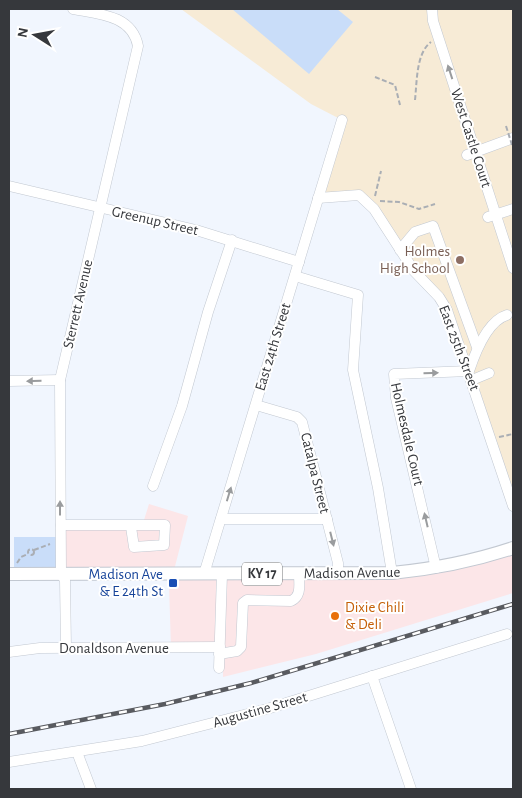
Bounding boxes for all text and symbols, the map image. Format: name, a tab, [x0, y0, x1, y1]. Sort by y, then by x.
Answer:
north arrow	[10, 10, 60, 60]
text: N	[15, 27, 31, 39]
one-way arrow	[446, 64, 454, 79]
street label: West Castle Court	[448, 87, 494, 189]
street label: Greenup Street	[110, 204, 200, 238]
place label: Holmes High School	[380, 244, 450, 276]
marker: Holmes High School	[454, 254, 466, 266]
street label: Sterrett Avenue	[60, 258, 96, 350]
street label: East 24th Street	[253, 301, 294, 393]
street label: East 25th Street	[436, 303, 482, 393]
one-way arrow	[424, 368, 440, 376]
one-way arrow	[26, 377, 42, 385]
street label: Holmesdale Court	[388, 381, 426, 487]
street label: Catalpa Street	[298, 431, 332, 515]
one-way arrow	[225, 486, 233, 501]
one-way arrow	[56, 499, 64, 515]
one-way arrow	[422, 513, 430, 528]
one-way arrow	[328, 532, 336, 547]
road number: KY 17	[242, 562, 282, 586]
street label: Madison Avenue	[304, 565, 401, 581]
place label: Madison Ave & E 24th St	[89, 567, 163, 599]
marker: Madison Ave & E 24th St	[167, 577, 179, 589]
place label: Dixie Chili & Deli	[345, 600, 404, 632]
marker: Dixie Chili & Deli	[329, 610, 341, 622]
street label: Donaldson Avenue	[59, 641, 169, 656]
street label: Augustine Street	[211, 689, 309, 731]

